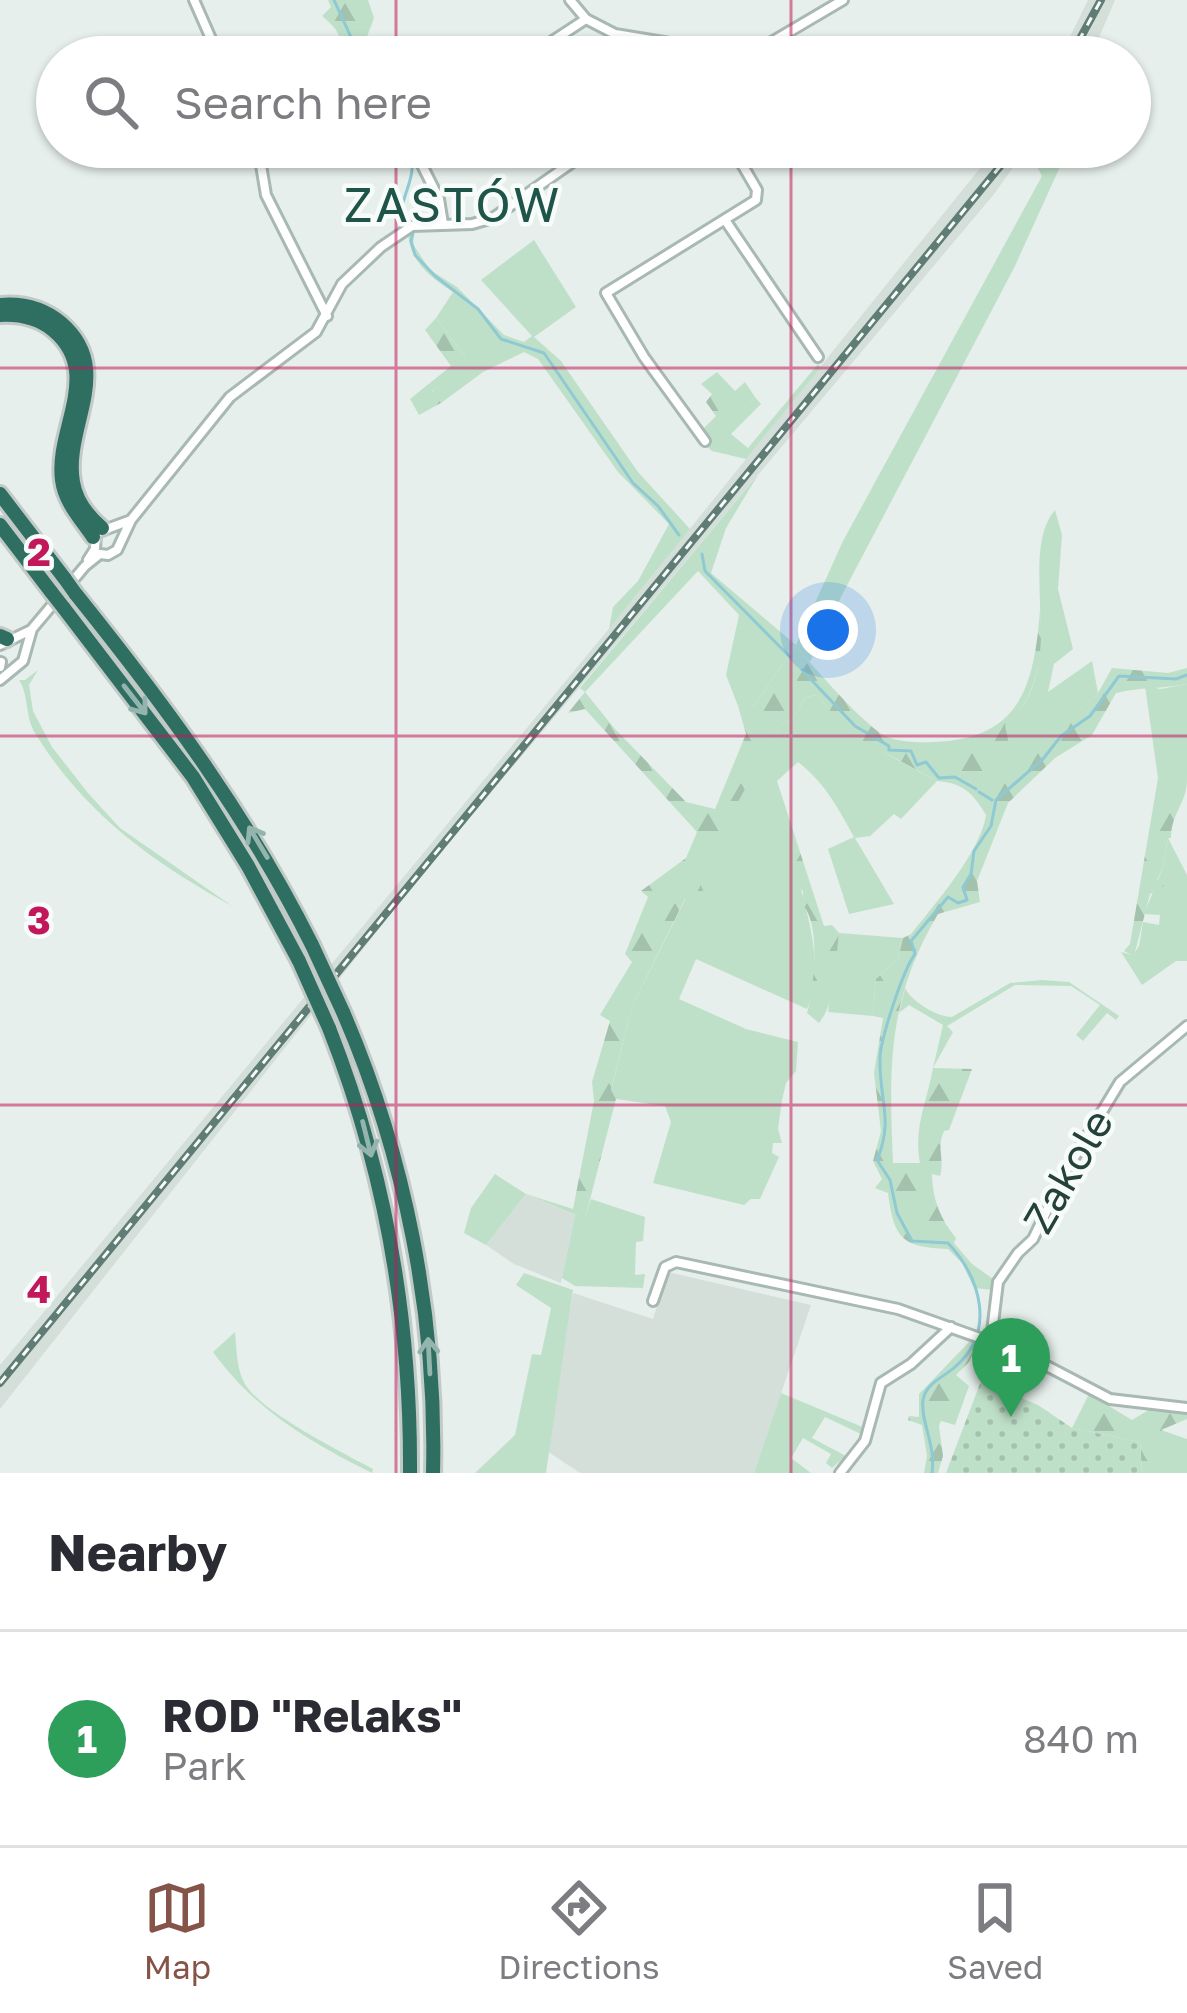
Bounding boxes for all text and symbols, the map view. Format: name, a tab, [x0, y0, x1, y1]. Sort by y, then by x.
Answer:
search box	[36, 36, 1151, 168]
icon: search	[78, 69, 144, 135]
text: Search here	[174, 75, 432, 129]
district label: ZASTÓW	[344, 175, 562, 233]
text: 2	[27, 528, 51, 575]
your location	[798, 600, 858, 660]
one-way arrow	[121, 683, 148, 715]
one-way arrow	[245, 825, 269, 860]
text: 3	[27, 896, 51, 943]
street label: Zakole	[1012, 1100, 1122, 1241]
one-way arrow	[357, 1119, 379, 1157]
text: 4	[27, 1265, 51, 1312]
pin: 1	[972, 1318, 1050, 1417]
one-way arrow	[417, 1337, 440, 1376]
text: Nearby	[48, 1521, 227, 1582]
text: ROD "Relaks"	[162, 1688, 462, 1742]
text: 1	[77, 1715, 97, 1762]
text: 840 m	[1023, 1715, 1139, 1762]
text: Park	[162, 1742, 246, 1789]
tab: Map	[144, 1875, 211, 1986]
tab: Directions	[498, 1875, 660, 1986]
tab: Saved	[947, 1875, 1043, 1986]

